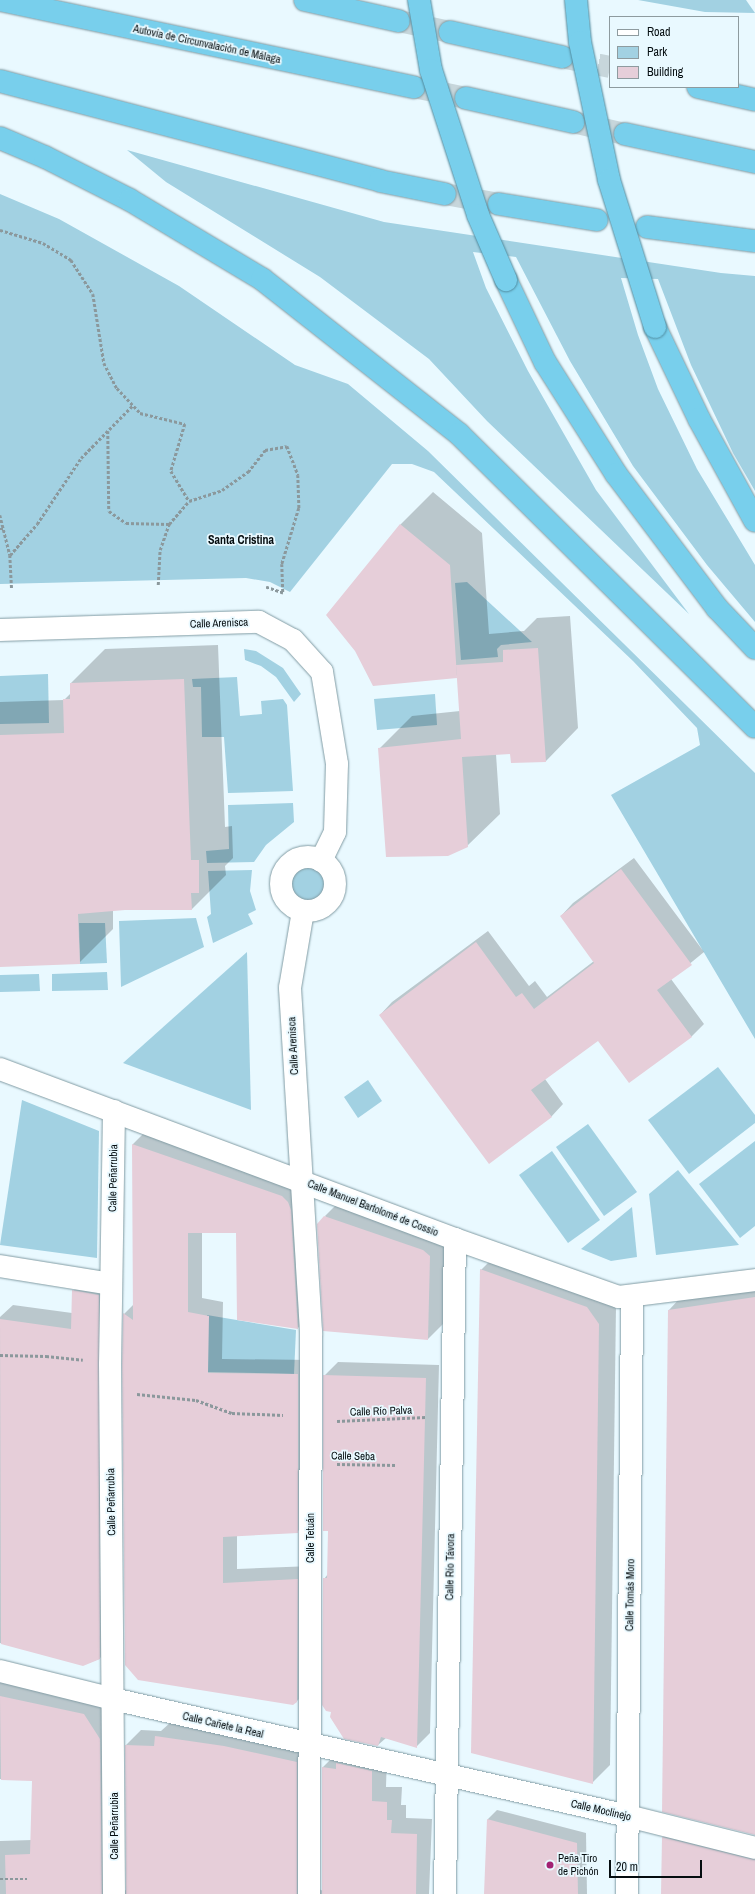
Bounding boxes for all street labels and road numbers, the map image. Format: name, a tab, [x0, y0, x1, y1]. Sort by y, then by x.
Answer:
street label: Autovía de Circunvalación de Málaga	[132, 22, 282, 66]
street label: Calle Arenisca	[189, 615, 249, 631]
street label: Calle Arenisca	[285, 1016, 301, 1076]
street label: Calle Peñarrubia	[106, 1144, 120, 1212]
street label: Calle Manuel Bartolomé de Cossio	[306, 1177, 440, 1239]
street label: Calle Río Palva	[350, 1403, 412, 1419]
street label: Calle Seba	[331, 1449, 375, 1463]
street label: Calle Peñarrubia	[104, 1468, 118, 1536]
street label: Calle Tetuán	[303, 1513, 317, 1563]
street label: Calle Río Távora	[443, 1533, 457, 1601]
street label: Calle Tomás Moro	[623, 1559, 637, 1631]
street label: Calle Cañete la Real	[181, 1709, 265, 1741]
street label: Calle Peñarrubia	[107, 1792, 121, 1860]
street label: Calle Moclinejo	[569, 1797, 633, 1823]

